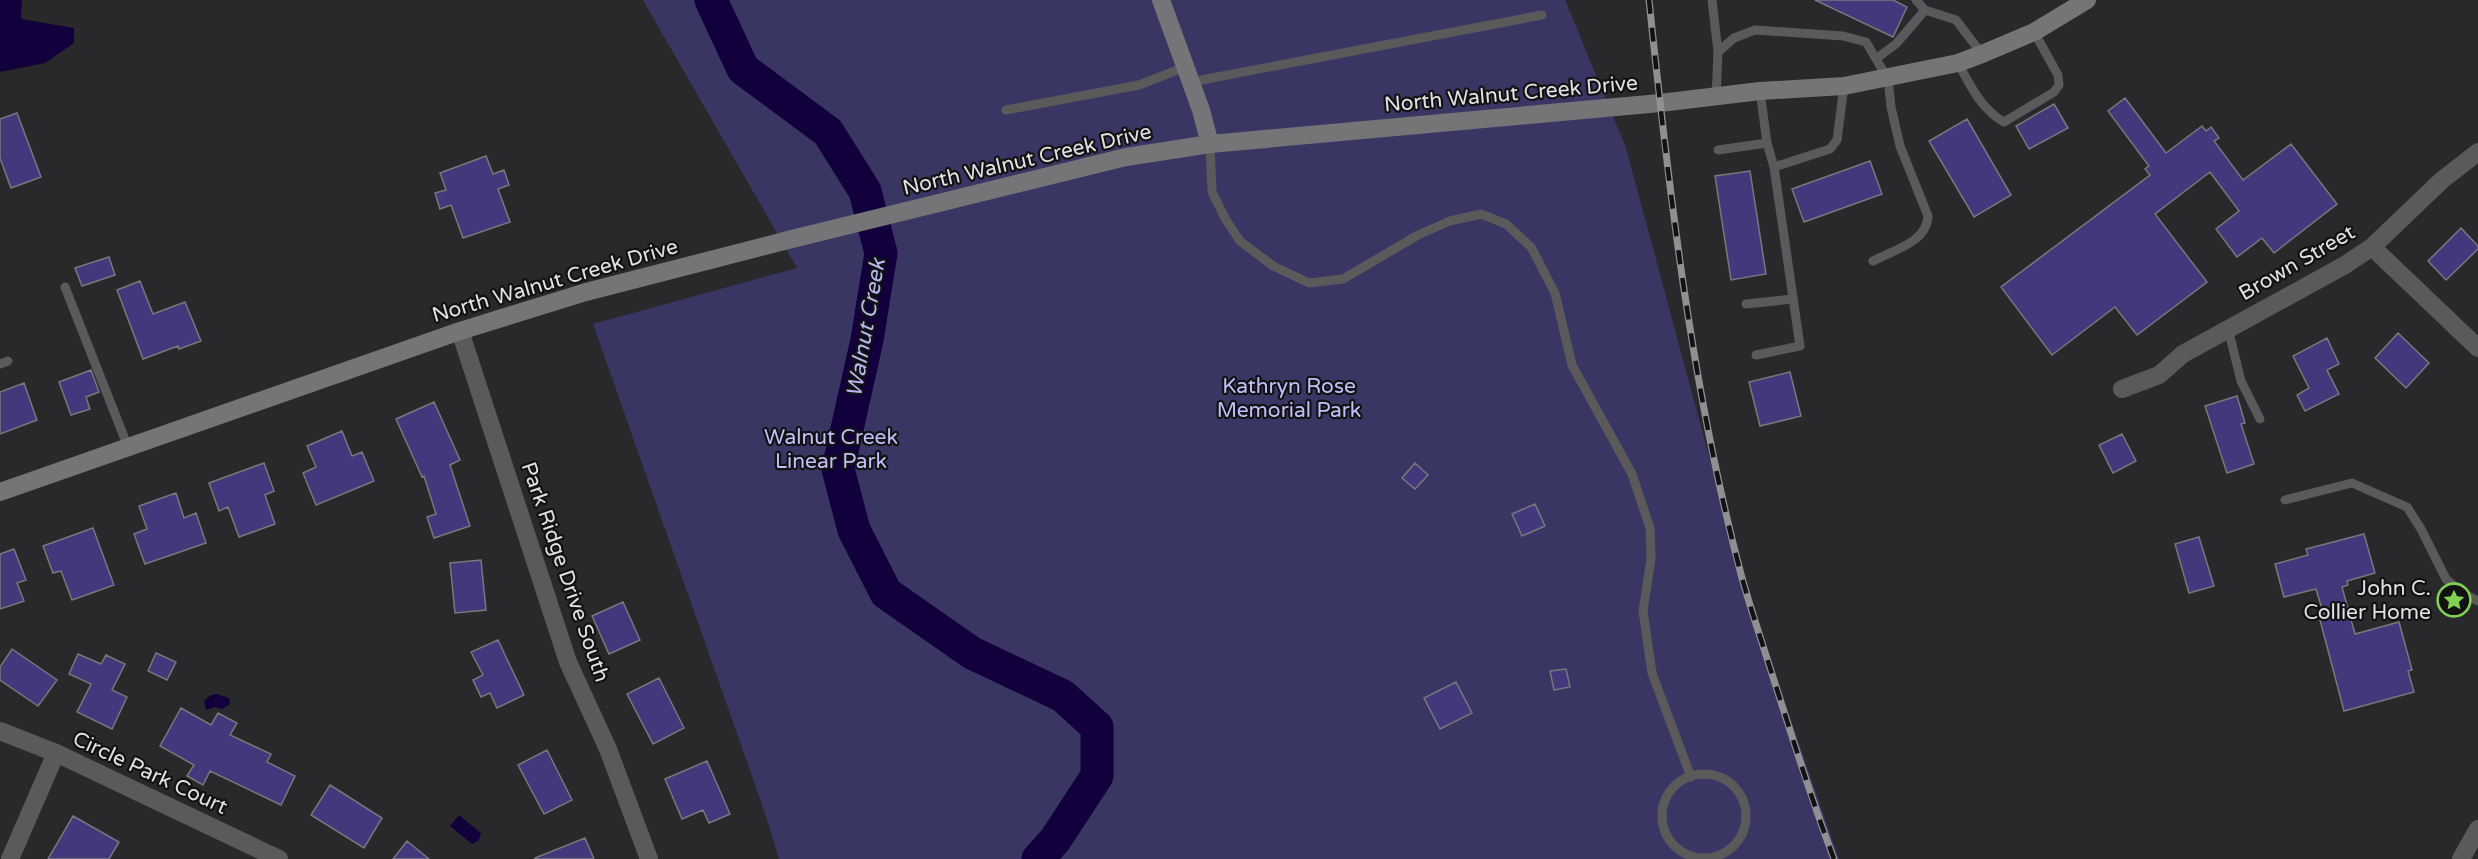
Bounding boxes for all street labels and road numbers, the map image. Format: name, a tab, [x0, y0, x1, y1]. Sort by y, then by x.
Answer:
street label: North Walnut Creek Drive	[1383, 70, 1639, 118]
street label: North Walnut Creek Drive	[900, 119, 1154, 201]
street label: Brown Street	[2235, 220, 2359, 306]
street label: North Walnut Creek Drive	[429, 234, 681, 328]
street label: Park Ridge Drive South	[516, 459, 614, 685]
street label: Circle Park Court	[69, 726, 231, 820]

